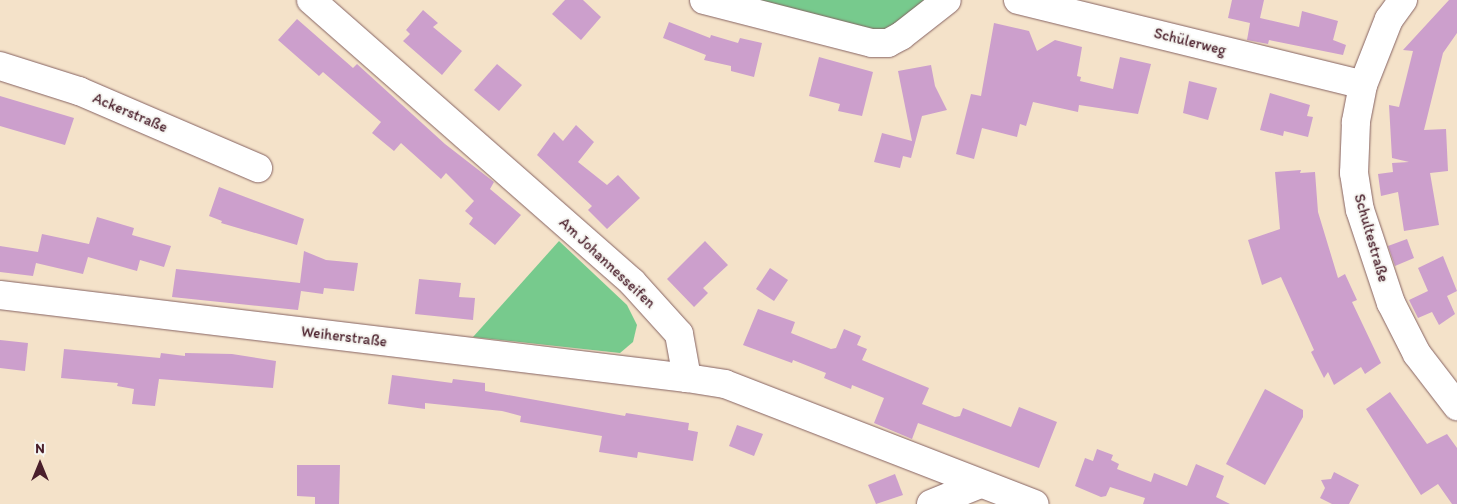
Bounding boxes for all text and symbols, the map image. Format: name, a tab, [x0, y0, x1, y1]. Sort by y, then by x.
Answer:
street label: Schülerweg	[1152, 24, 1228, 60]
street label: Ackerstraße	[90, 89, 170, 137]
street label: Schultestraße	[1350, 192, 1392, 284]
street label: Am Johannesseifen	[555, 214, 659, 312]
street label: Weiherstraße	[300, 323, 388, 351]
north arrow	[15, 439, 65, 489]
text: N	[35, 440, 45, 457]

